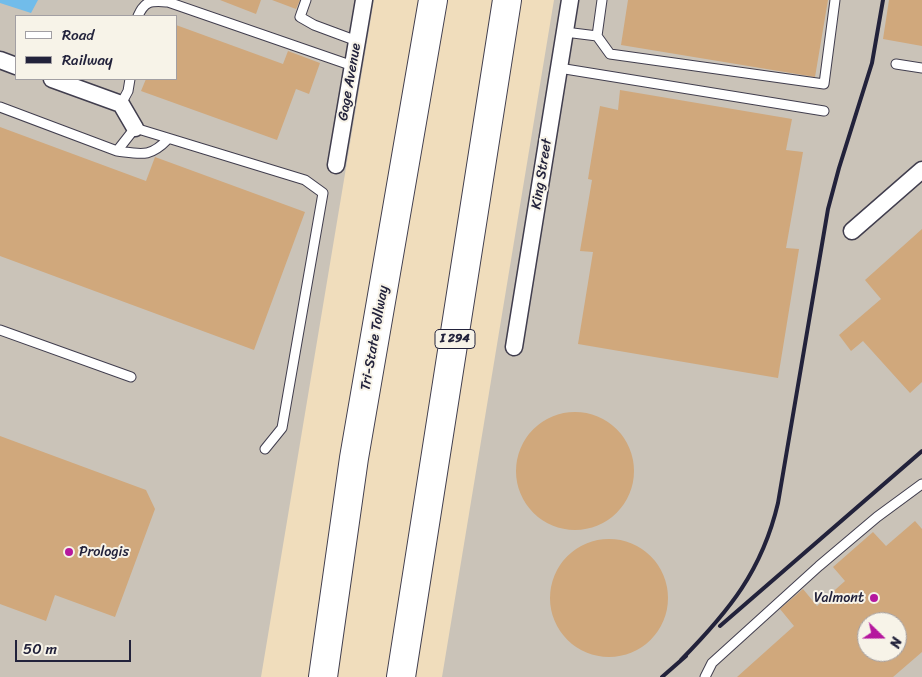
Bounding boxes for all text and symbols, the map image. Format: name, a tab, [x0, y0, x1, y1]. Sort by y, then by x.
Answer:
legend	[15, 15, 178, 80]
text: Road	[62, 22, 94, 48]
street label: Gage Avenue	[335, 42, 365, 122]
text: Railway	[62, 47, 113, 73]
street label: King Street	[528, 137, 556, 211]
street label: Tri-State Tollway	[358, 284, 392, 392]
road number: I 294	[435, 329, 475, 348]
place label: Prologis	[79, 544, 129, 560]
marker: Prologis	[63, 546, 75, 558]
place label: Valmont	[814, 590, 864, 606]
marker: Valmont	[868, 592, 880, 604]
north arrow	[857, 612, 907, 662]
scale bar	[18, 630, 134, 662]
text: N	[882, 633, 909, 652]
text: 50 m	[23, 636, 57, 662]

